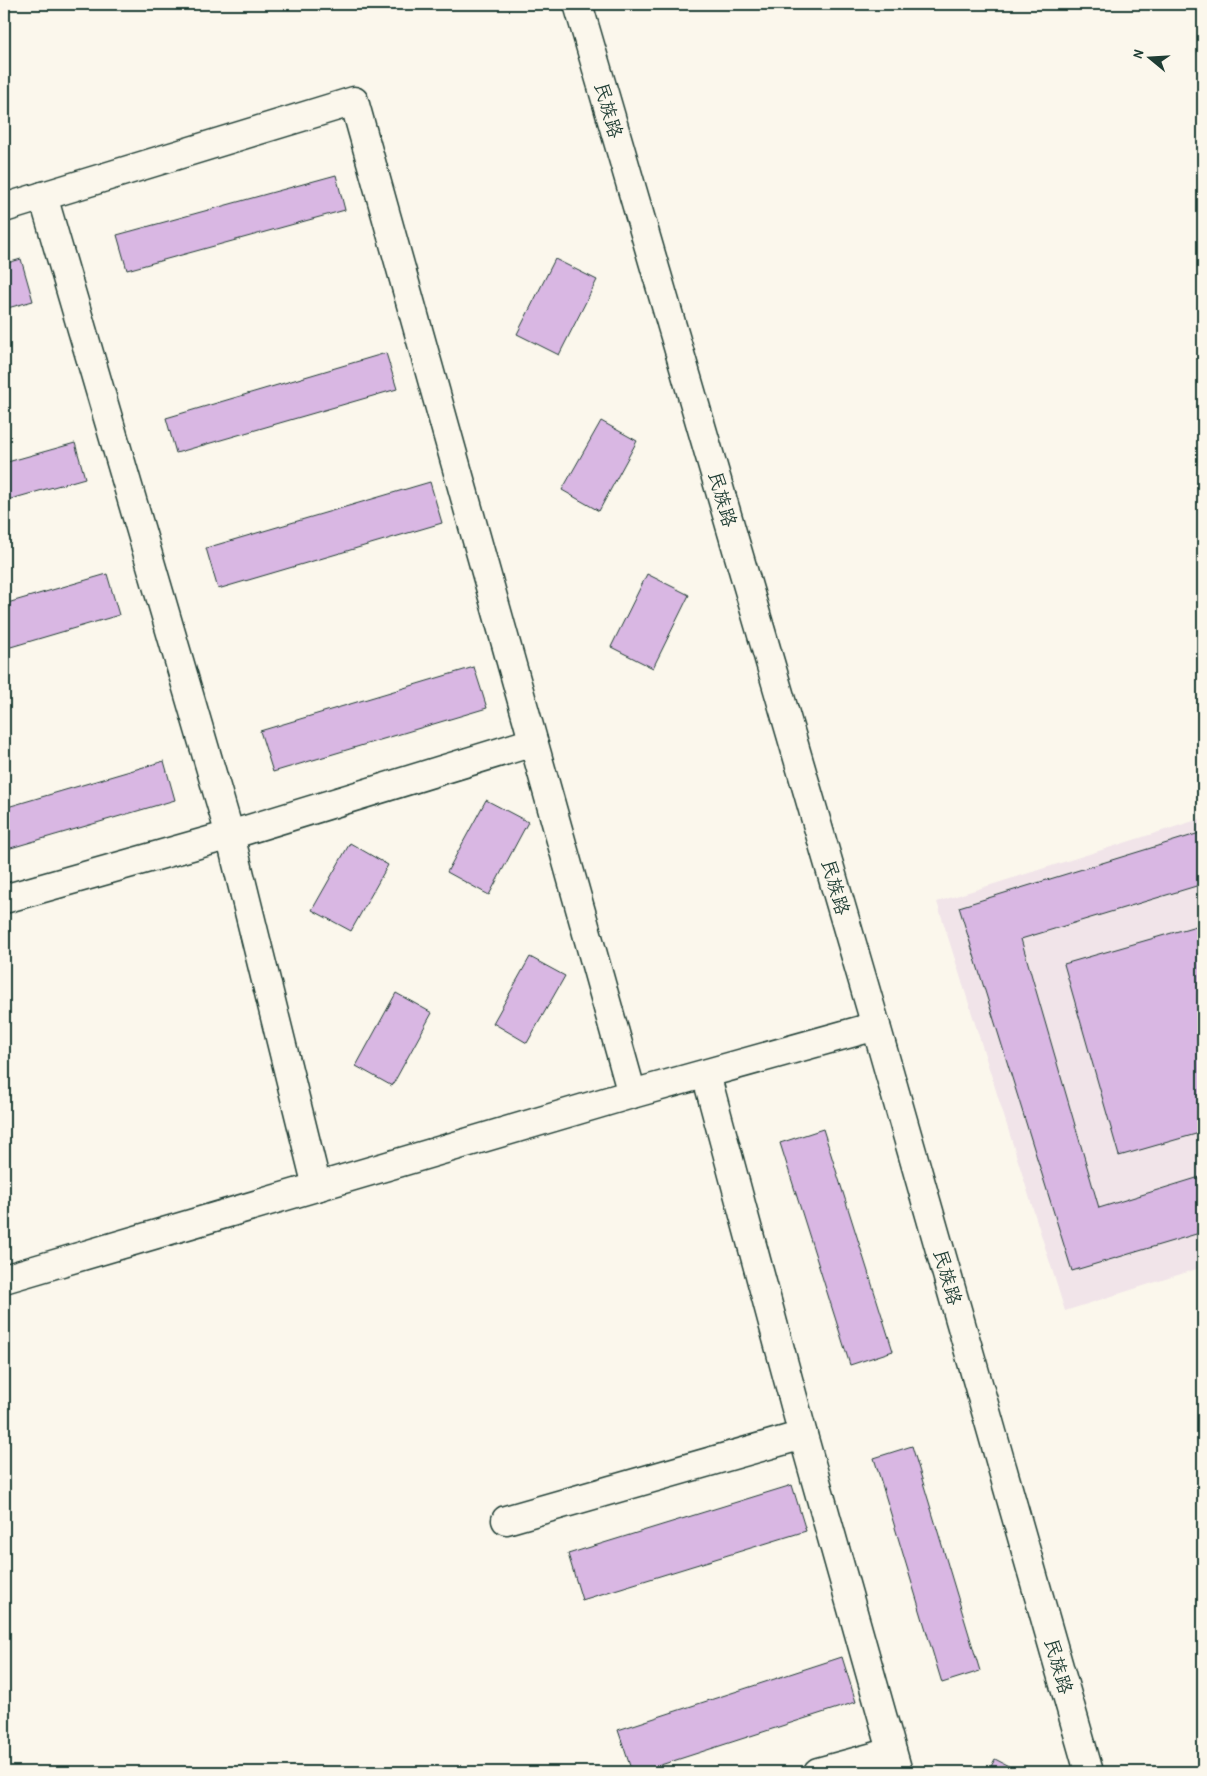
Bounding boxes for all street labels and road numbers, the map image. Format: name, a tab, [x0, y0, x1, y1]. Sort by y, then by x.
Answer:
street label: 民族路	[589, 79, 629, 141]
street label: 民族路	[703, 468, 743, 530]
street label: 民族路	[816, 856, 856, 918]
street label: 民族路	[928, 1246, 968, 1308]
street label: 民族路	[1039, 1635, 1079, 1697]

